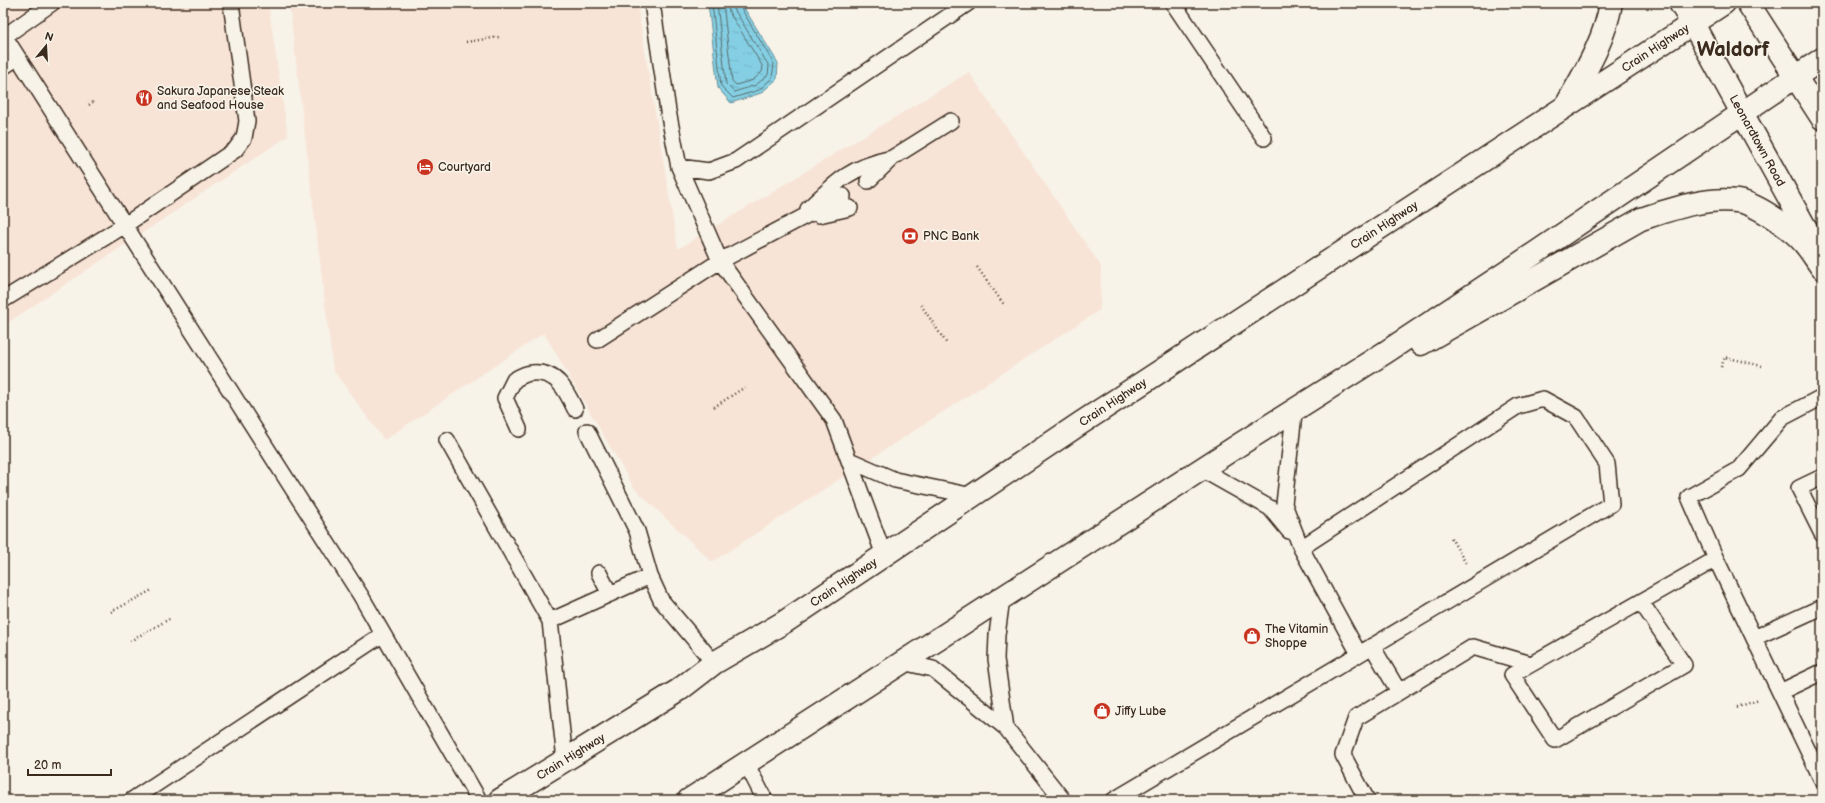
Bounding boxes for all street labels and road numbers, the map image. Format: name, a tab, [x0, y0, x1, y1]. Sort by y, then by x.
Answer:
street label: Crain Highway	[1619, 20, 1693, 76]
street label: Leonardtown Road	[1726, 93, 1788, 189]
street label: Crain Highway	[1348, 198, 1421, 253]
street label: Crain Highway	[1077, 375, 1150, 430]
street label: Crain Highway	[807, 555, 881, 611]
street label: Crain Highway	[534, 730, 608, 784]

